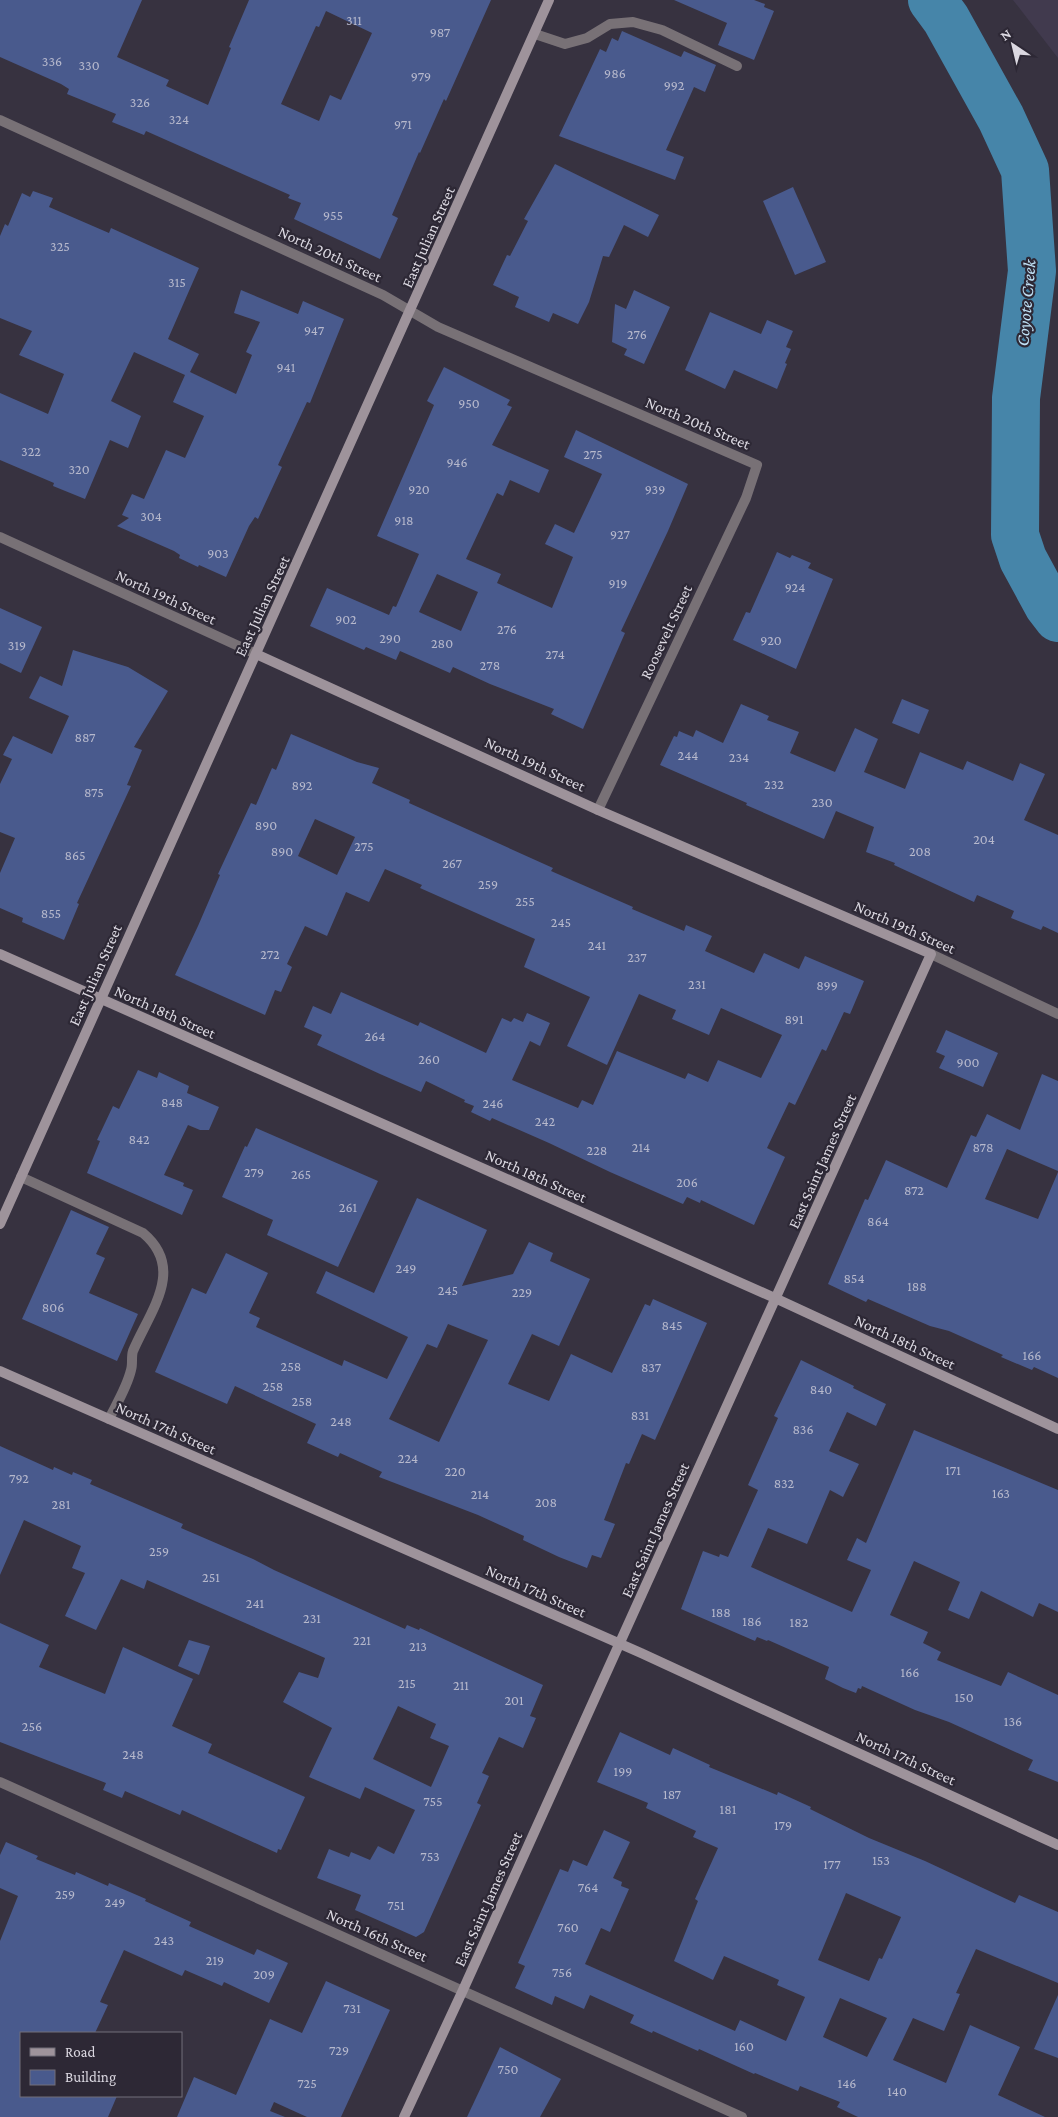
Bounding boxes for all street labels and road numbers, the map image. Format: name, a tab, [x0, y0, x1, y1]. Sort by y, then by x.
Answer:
street label: East Julian Street	[398, 183, 459, 291]
street label: North 20th Street	[276, 223, 385, 286]
street label: North 20th Street	[643, 393, 754, 453]
street label: East Julian Street	[231, 552, 294, 659]
street label: North 19th Street	[113, 566, 220, 628]
street label: Roosevelt Street	[637, 582, 696, 682]
street label: North 19th Street	[482, 733, 589, 795]
street label: North 19th Street	[852, 897, 959, 957]
street label: East Julian Street	[65, 921, 126, 1029]
street label: North 18th Street	[112, 982, 219, 1042]
street label: East Saint James Street	[785, 1090, 861, 1231]
street label: North 18th Street	[483, 1146, 590, 1206]
street label: North 18th Street	[852, 1311, 959, 1373]
street label: North 17th Street	[113, 1398, 219, 1458]
street label: East Saint James Street	[618, 1459, 694, 1600]
street label: North 17th Street	[483, 1561, 589, 1621]
street label: North 17th Street	[854, 1727, 959, 1789]
street label: East Saint James Street	[451, 1828, 527, 1969]
street label: North 16th Street	[324, 1905, 431, 1965]

